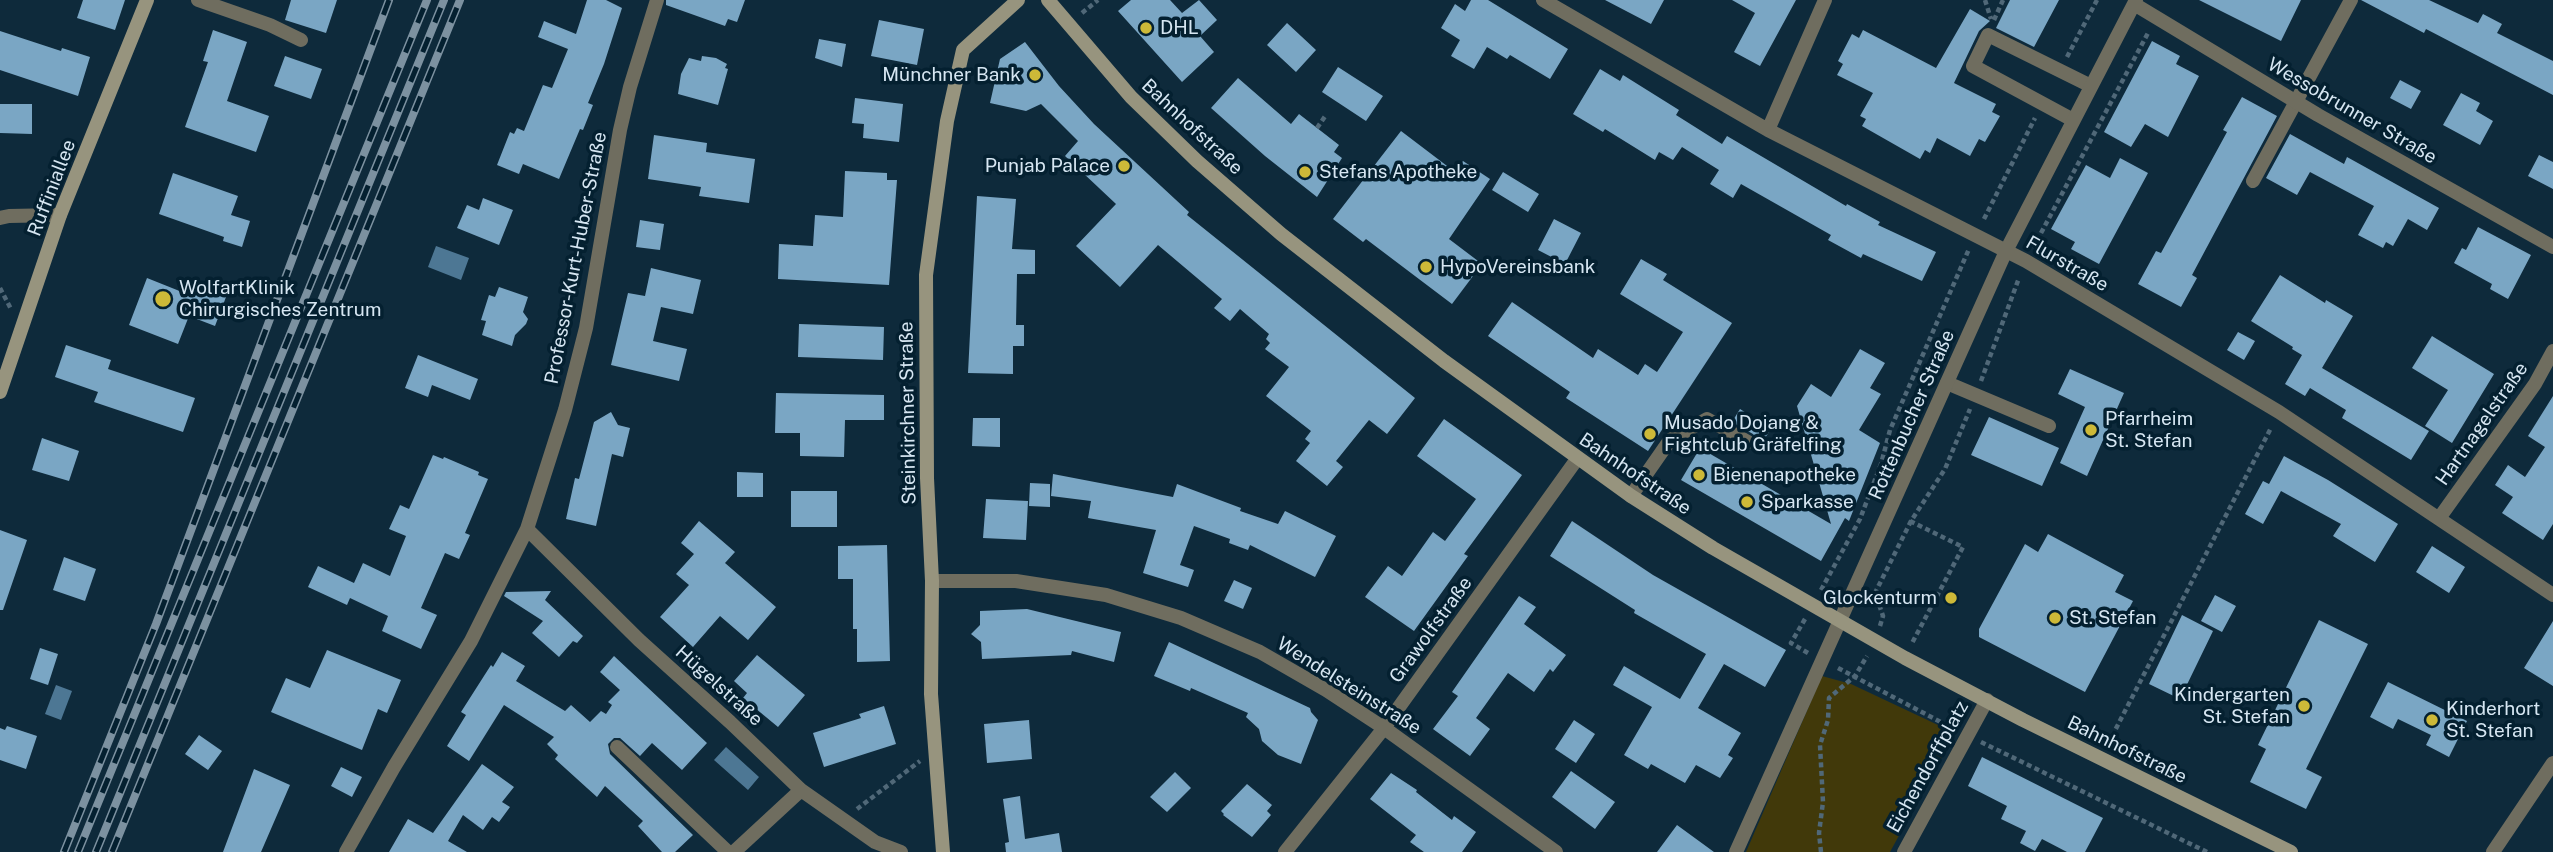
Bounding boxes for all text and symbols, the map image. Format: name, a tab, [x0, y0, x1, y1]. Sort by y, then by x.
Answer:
place label: DHL	[1160, 17, 1199, 39]
marker: DHL	[1138, 20, 1154, 36]
street label: Wessobrunner Straße	[2263, 53, 2441, 169]
place label: Münchner Bank	[882, 64, 1021, 86]
marker: Münchner Bank	[1027, 67, 1043, 83]
street label: Bahnhofstraße	[1137, 74, 1247, 180]
street label: Professor-Kurt-Huber-Straße	[540, 130, 612, 386]
street label: Ruffiniallee	[23, 137, 81, 239]
place label: Punjab Palace	[985, 155, 1110, 177]
marker: Punjab Palace	[1116, 158, 1132, 174]
place label: Stefans Apotheke	[1319, 161, 1477, 183]
marker: Stefans Apotheke	[1297, 164, 1313, 180]
street label: Flurstraße	[2022, 231, 2112, 297]
place label: HypoVereinsbank	[1440, 256, 1595, 278]
marker: HypoVereinsbank	[1418, 259, 1434, 275]
place label: WolfartKlinik Chirurgisches Zentrum	[179, 277, 381, 321]
marker: WolfartKlinik Chirurgisches Zentrum	[153, 289, 173, 309]
street label: Steinkirchner Straße	[895, 321, 921, 505]
street label: Rottenbucher Straße	[1864, 326, 1960, 504]
street label: Hartnagelstraße	[2431, 358, 2533, 490]
place label: Pfarrheim St. Stefan	[2105, 408, 2193, 452]
place label: Musado Dojang & Fightclub Gräfelfing	[1664, 412, 1842, 456]
marker: Pfarrheim St. Stefan	[2083, 422, 2099, 438]
marker: Musado Dojang & Fightclub Gräfelfing	[1642, 426, 1658, 442]
street label: Bahnhofstraße	[1575, 428, 1695, 520]
place label: Bienenapotheke	[1713, 464, 1856, 486]
marker: Bienenapotheke	[1691, 467, 1707, 483]
place label: Sparkasse	[1761, 491, 1854, 513]
marker: Sparkasse	[1739, 494, 1755, 510]
street label: Grawolfstraße	[1385, 572, 1477, 688]
place label: Glockenturm	[1823, 587, 1937, 609]
marker: Glockenturm	[1943, 590, 1959, 606]
place label: St. Stefan	[2069, 607, 2157, 629]
marker: St. Stefan	[2047, 610, 2063, 626]
street label: Wendelsteinstraße	[1273, 632, 1425, 740]
street label: Hügelstraße	[671, 641, 767, 731]
place label: Kindergarten St. Stefan	[2174, 684, 2290, 728]
street label: Eichendorffplatz	[1882, 697, 1974, 837]
marker: Kindergarten St. Stefan	[2296, 698, 2312, 714]
place label: Kinderhort St. Stefan	[2446, 698, 2541, 742]
street label: Bahnhofstraße	[2063, 711, 2191, 789]
marker: Kinderhort St. Stefan	[2424, 712, 2440, 728]

